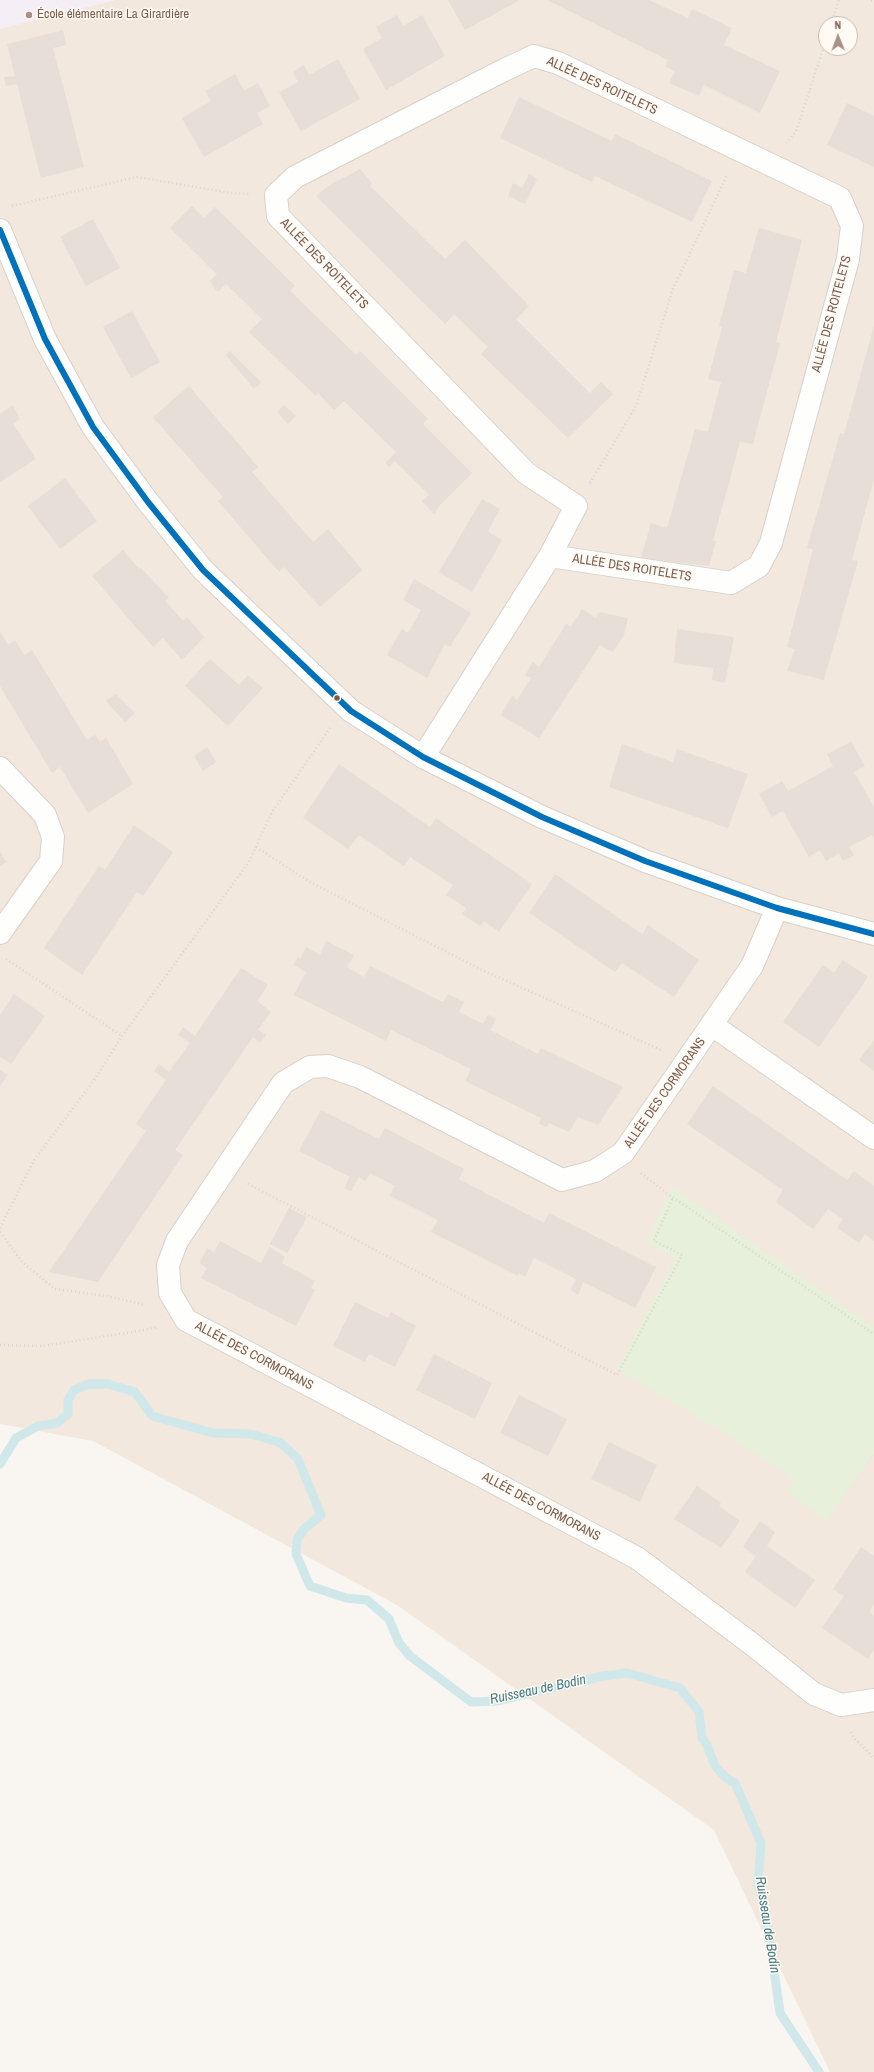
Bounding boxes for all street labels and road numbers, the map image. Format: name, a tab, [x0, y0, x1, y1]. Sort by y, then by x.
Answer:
street label: ALLÉE DES ROITELETS	[544, 54, 660, 118]
street label: ALLÉE DES ROITELETS	[277, 215, 371, 313]
street label: ALLÉE DES ROITELETS	[809, 254, 855, 374]
street label: ALLÉE DES ROITELETS	[571, 551, 693, 585]
street label: ALLÉE DES CORMORANS	[621, 1035, 709, 1151]
street label: ALLÉE DES CORMORANS	[192, 1318, 316, 1394]
street label: ALLÉE DES CORMORANS	[479, 1469, 603, 1545]

